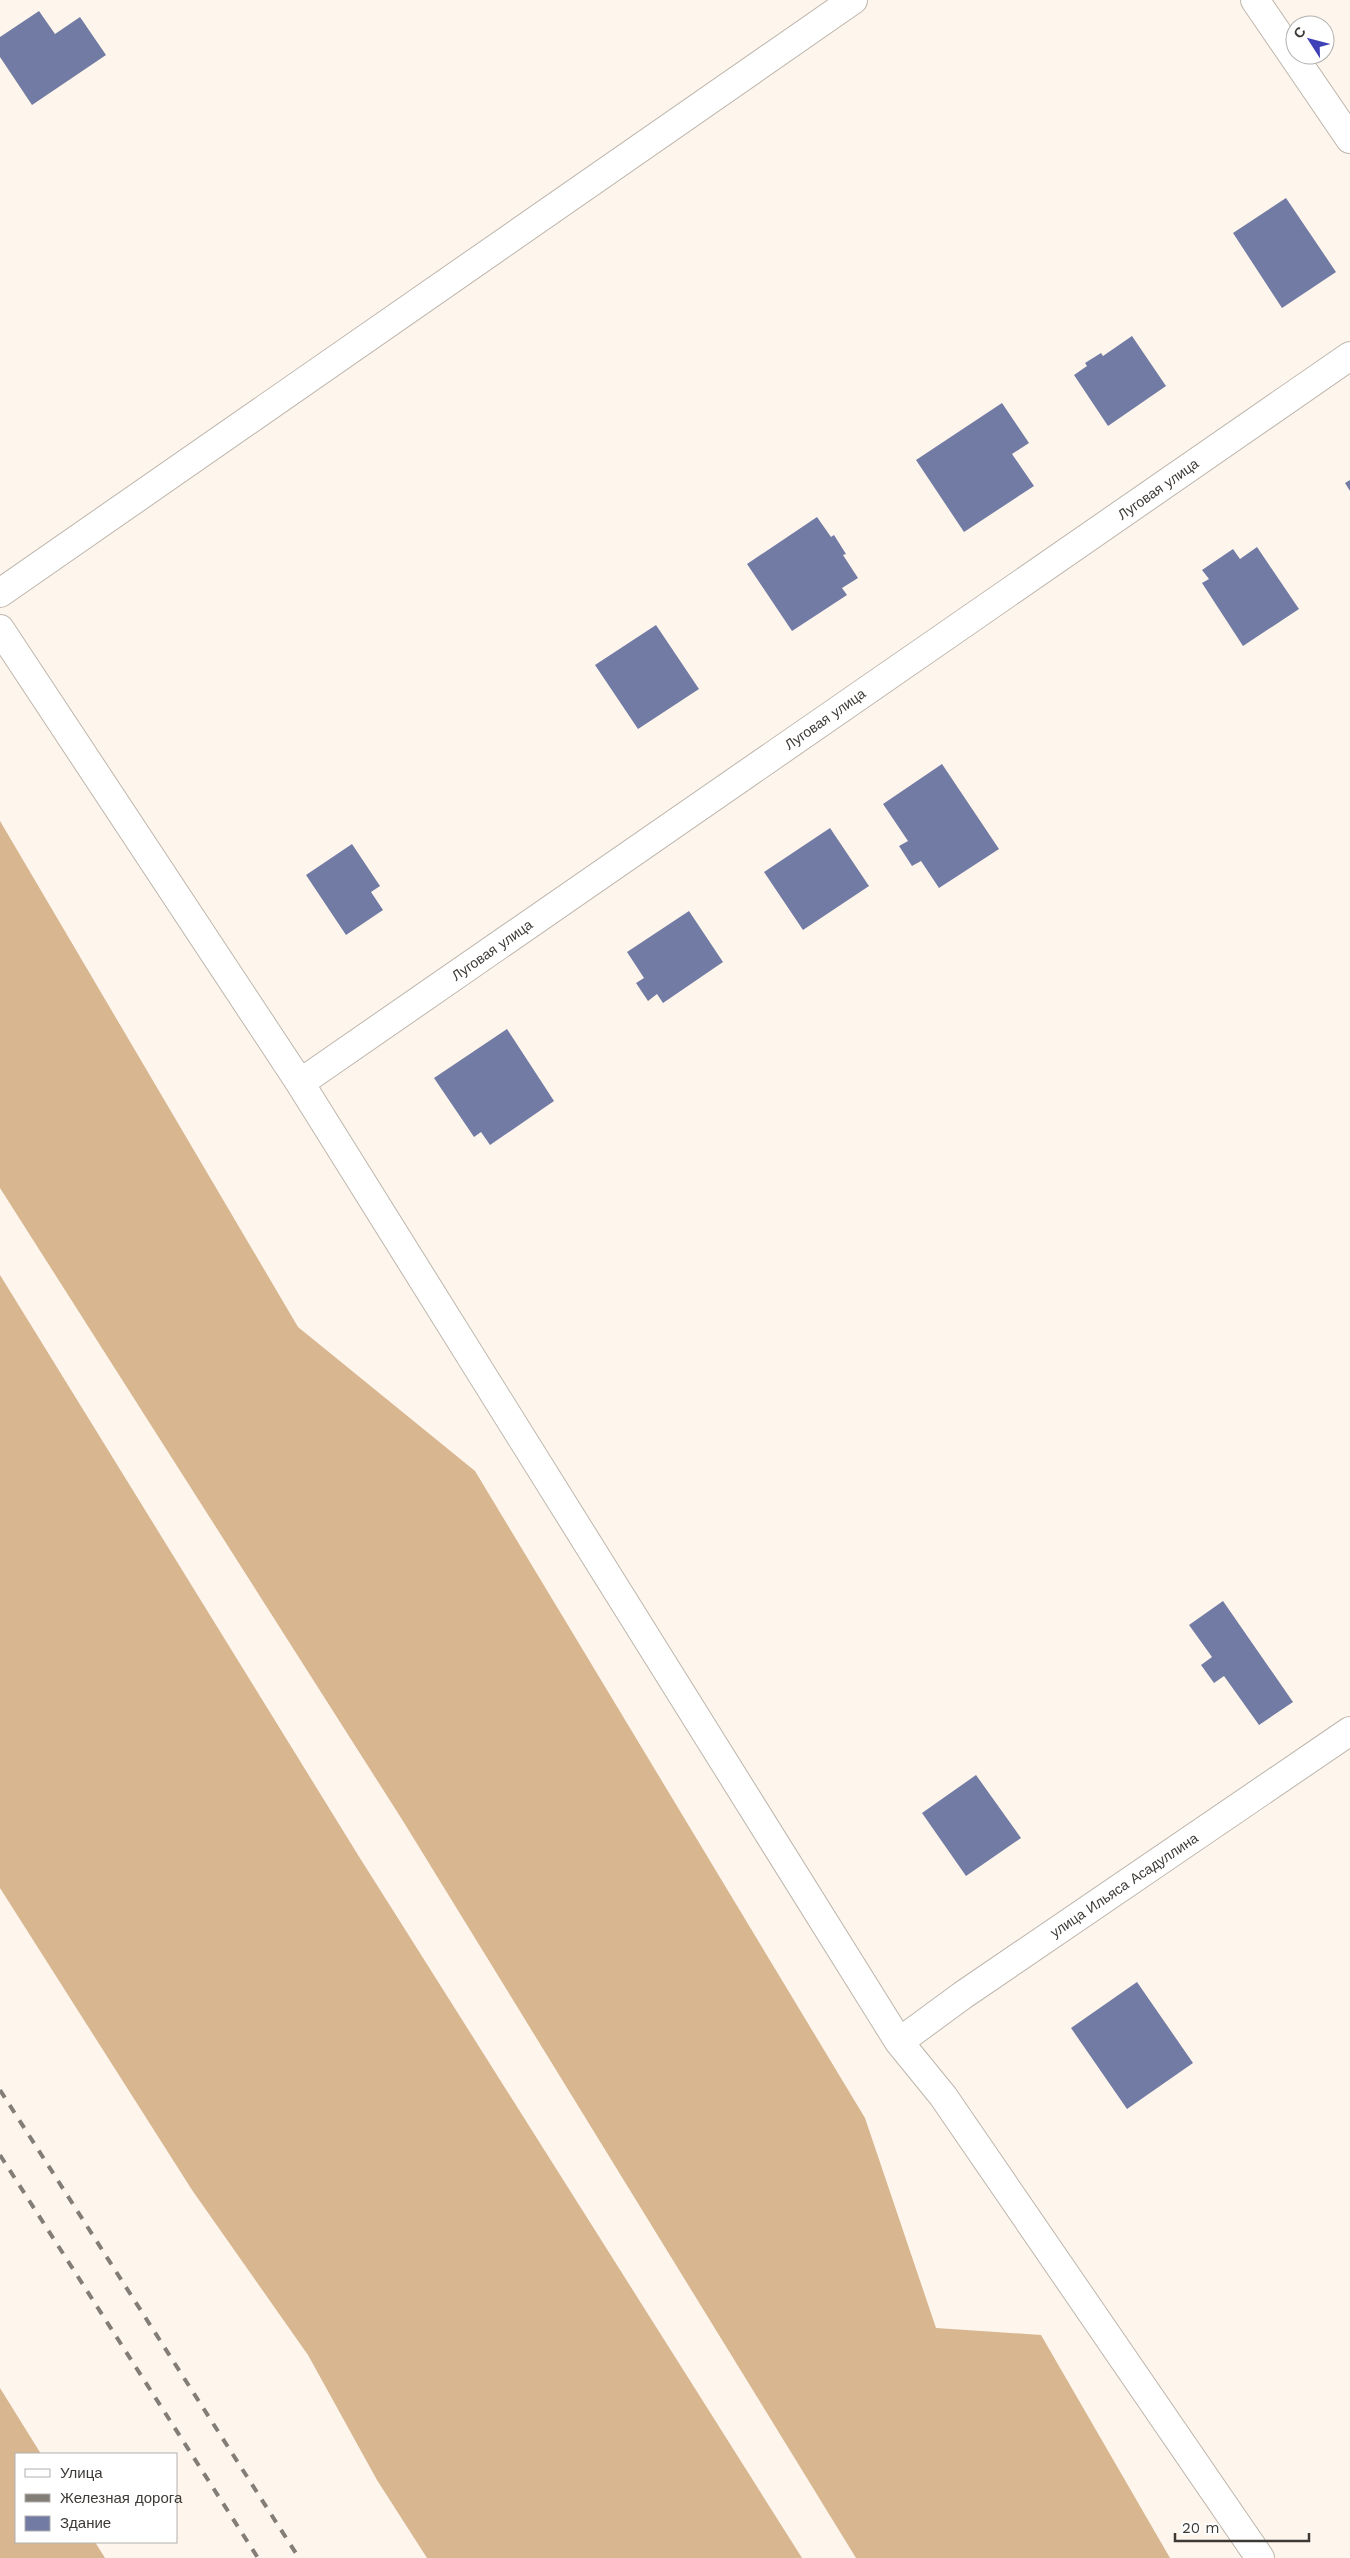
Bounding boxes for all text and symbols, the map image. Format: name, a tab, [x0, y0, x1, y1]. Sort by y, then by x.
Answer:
north arrow	[1285, 15, 1335, 65]
text: С	[1290, 24, 1309, 41]
street label: Луговая улица	[1115, 455, 1202, 523]
street label: Луговая улица	[782, 685, 869, 753]
street label: Луговая улица	[449, 916, 536, 984]
street label: улица Ильяса Асадуллина	[1047, 1829, 1201, 1940]
legend	[15, 2453, 178, 2543]
text: Улица	[60, 2464, 103, 2482]
text: Железная дорога	[60, 2489, 183, 2507]
scale bar	[1175, 2510, 1309, 2542]
text: Здание	[60, 2514, 111, 2532]
text: 20 m	[1182, 2519, 1220, 2537]

